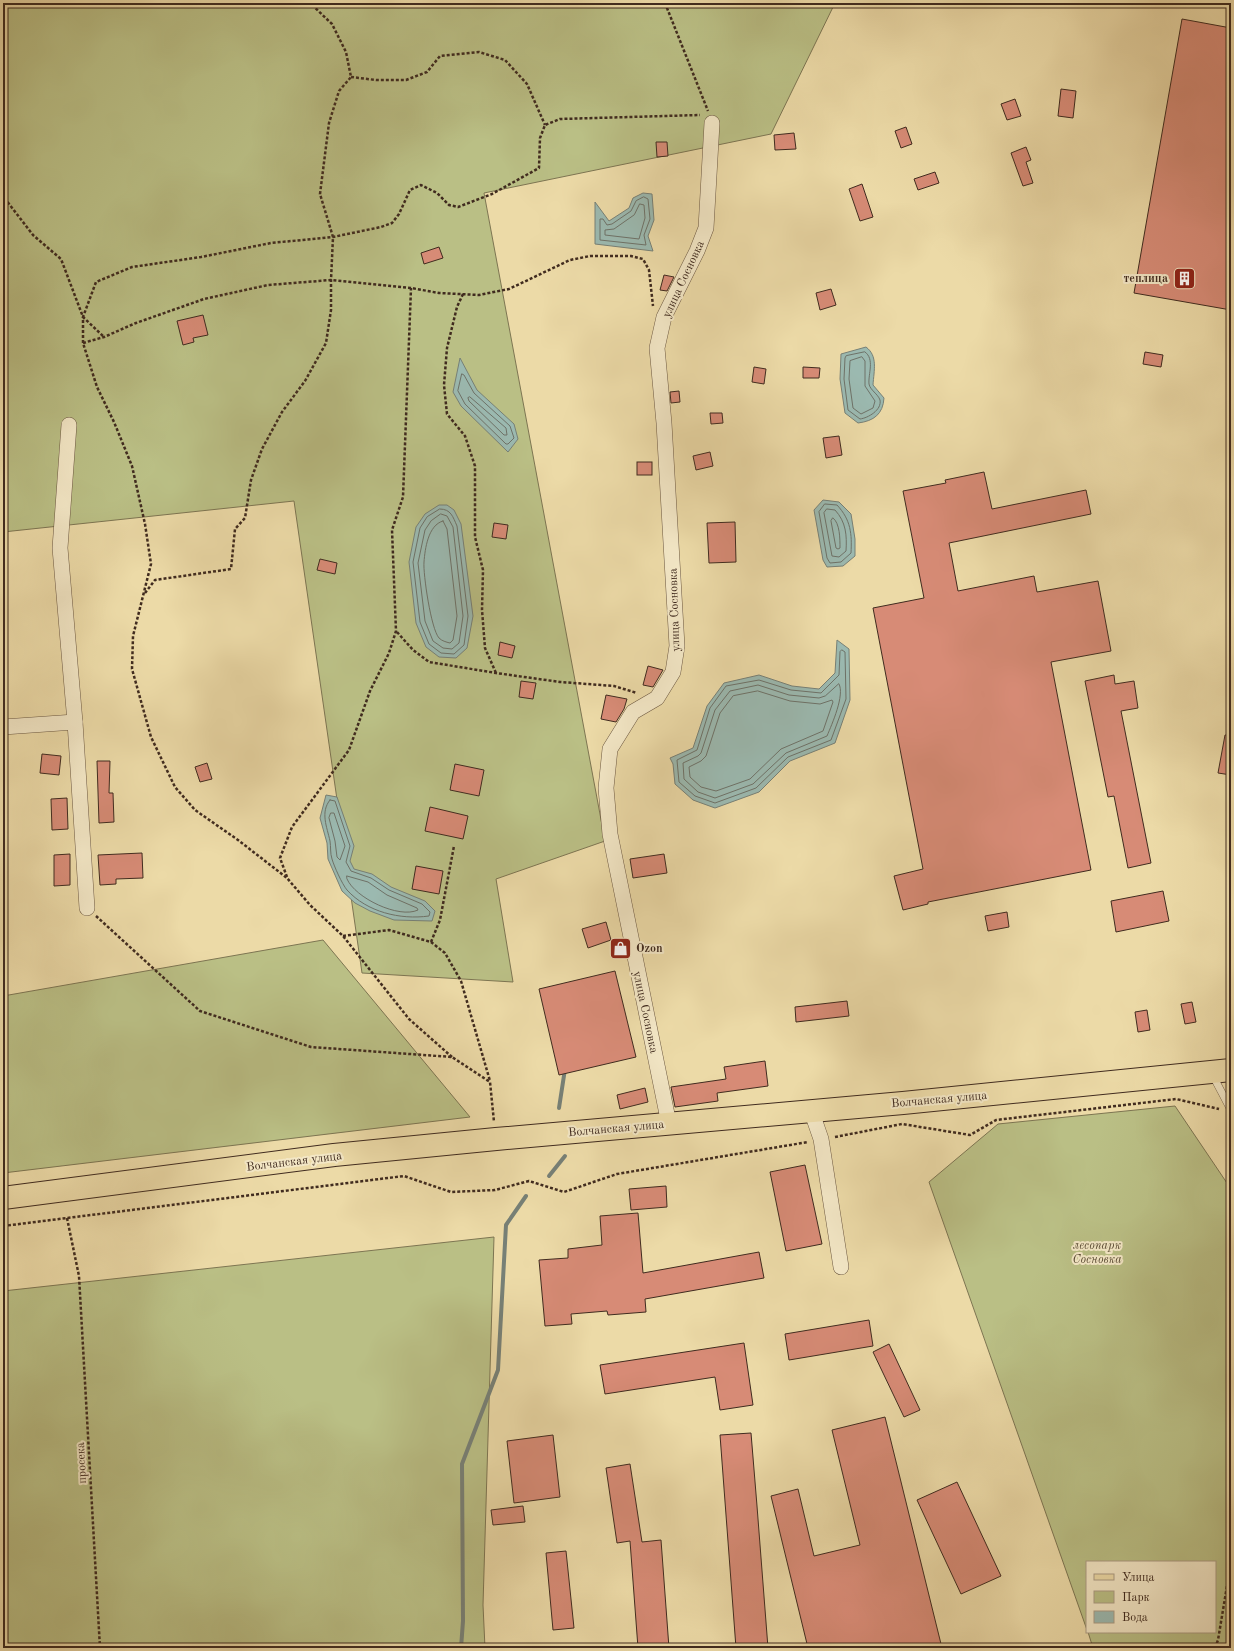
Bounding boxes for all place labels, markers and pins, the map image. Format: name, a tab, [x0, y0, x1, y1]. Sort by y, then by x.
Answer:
building icon: теплица	[1171, 265, 1197, 291]
place label: теплица	[1123, 273, 1168, 285]
shop icon: Ozon	[607, 935, 633, 961]
place label: Ozon	[636, 943, 663, 955]

